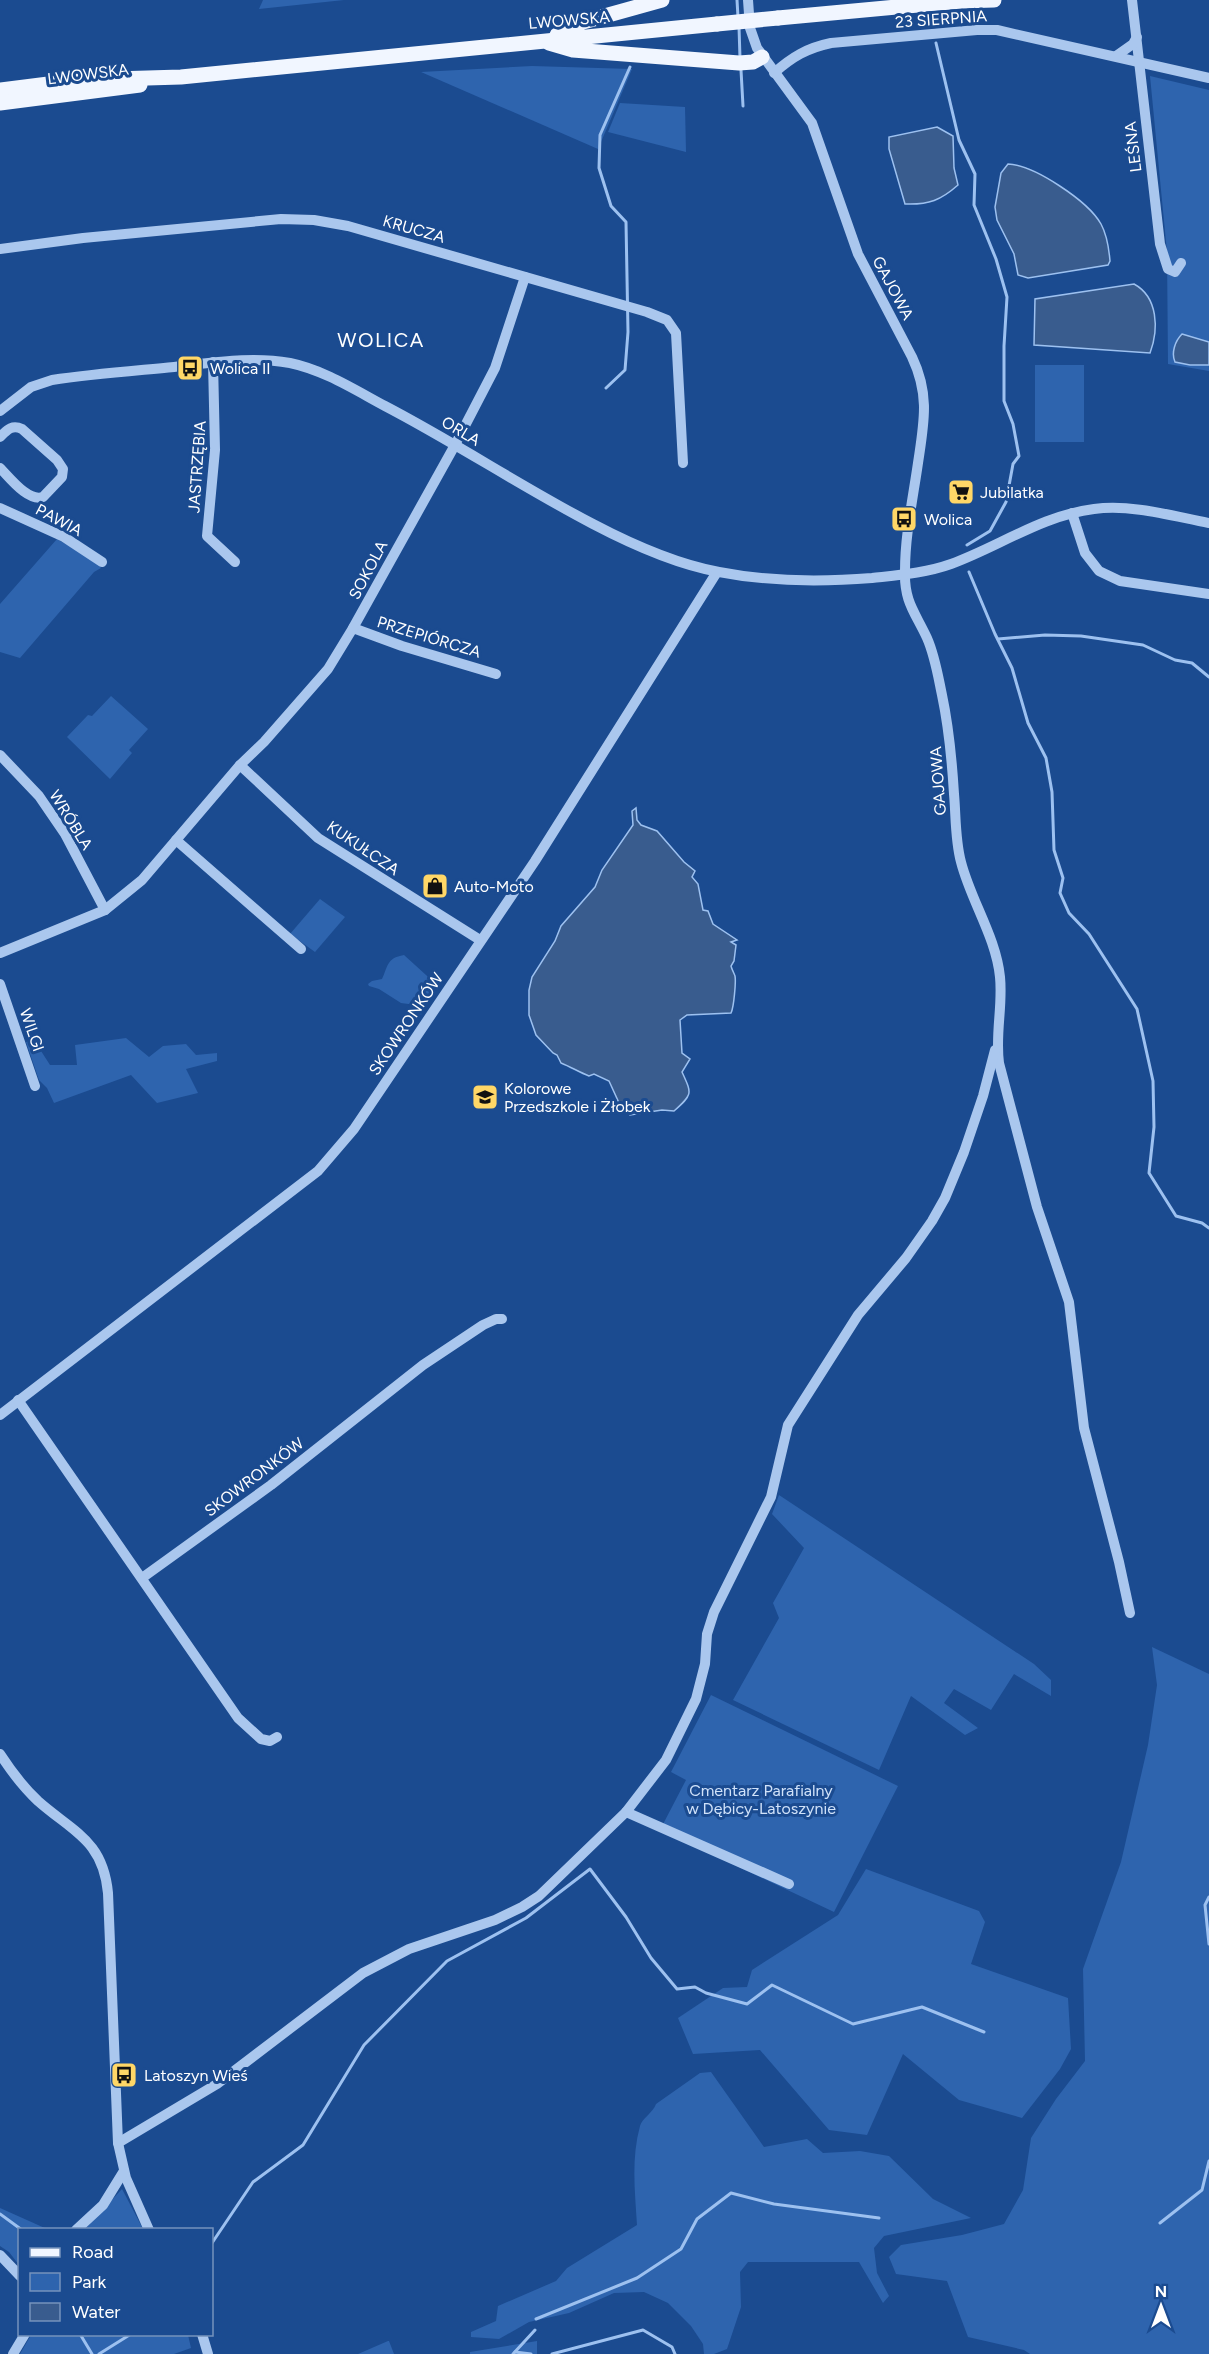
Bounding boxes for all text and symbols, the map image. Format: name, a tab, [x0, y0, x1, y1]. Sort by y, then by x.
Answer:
street label: 23 SIERPNIA	[894, 6, 988, 32]
street label: LWOWSKA	[527, 7, 611, 33]
street label: LWOWSKA	[46, 60, 130, 88]
street label: LEŚNA	[1120, 120, 1146, 173]
street label: KRUCZA	[381, 211, 447, 247]
street label: GAJOWA	[868, 253, 918, 323]
district label: WOLICA	[337, 328, 425, 352]
bus stop icon: Wolica II	[175, 353, 205, 383]
place label: Wolica II	[210, 359, 271, 378]
street label: ORLA	[438, 412, 484, 450]
street label: JASTRZĘBIA	[184, 420, 210, 514]
supermarket icon: Jubilatka	[946, 477, 976, 507]
place label: Jubilatka	[980, 483, 1044, 502]
street label: PAWIA	[32, 500, 86, 540]
bus stop icon: Wolica	[889, 504, 919, 534]
place label: Wolica	[924, 510, 972, 529]
street label: SOKOLA	[345, 537, 391, 603]
street label: PRZEPIÓRCZA	[375, 612, 483, 662]
street label: GAJOWA	[926, 746, 950, 816]
street label: WRÓBLA	[45, 787, 97, 853]
street label: KUKUŁCZA	[323, 817, 403, 879]
shop icon: Auto-Moto	[420, 871, 450, 901]
place label: Auto-Moto	[454, 877, 534, 896]
street label: SKOWRONKÓW	[365, 969, 448, 1079]
street label: WILGI	[16, 1006, 48, 1054]
place label: Kolorowe Przedszkole i Żłobek	[504, 1079, 651, 1116]
school or university icon: Kolorowe Przedszkole i Żłobek	[470, 1082, 500, 1112]
street label: SKOWRONKÓW	[201, 1433, 308, 1521]
park label: Cmentarz Parafialny w Dębicy-Latoszynie	[686, 1781, 836, 1818]
bus stop icon: Latoszyn Wieś	[109, 2060, 139, 2090]
place label: Latoszyn Wieś	[144, 2066, 248, 2085]
legend	[18, 2228, 213, 2336]
text: Road	[72, 2241, 113, 2263]
text: Park	[72, 2271, 107, 2293]
north arrow	[1131, 2276, 1191, 2336]
text: N	[1155, 2282, 1167, 2301]
text: Water	[72, 2301, 120, 2323]

